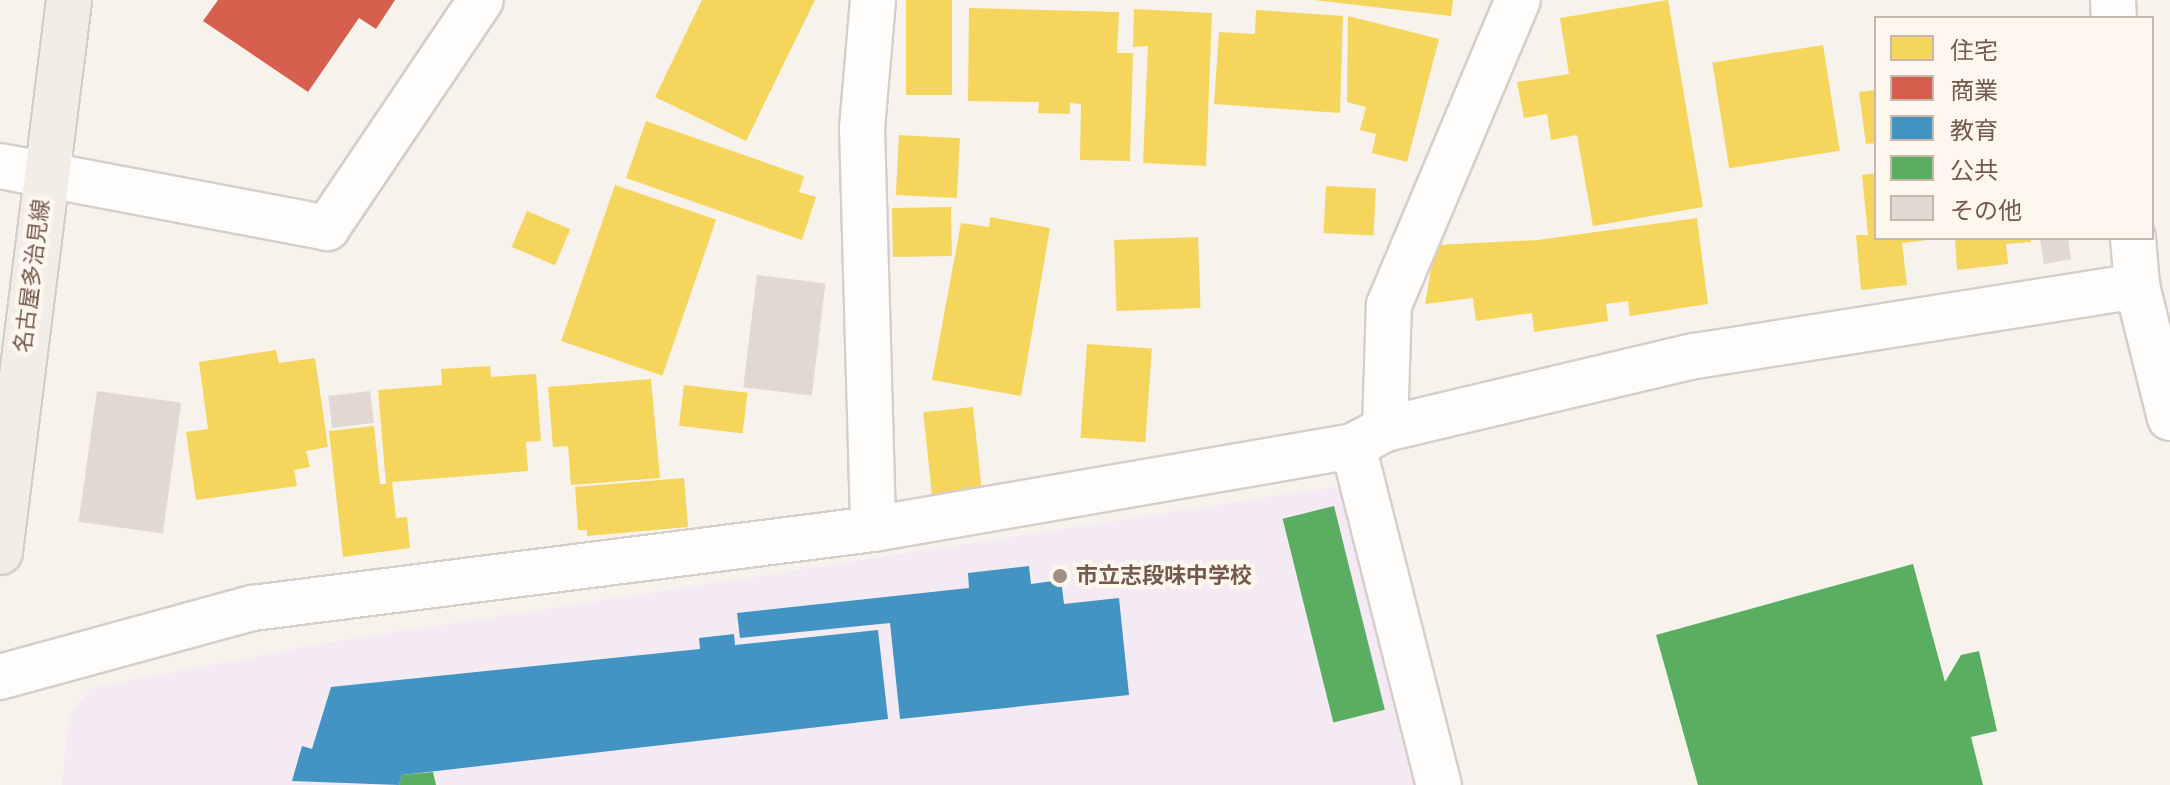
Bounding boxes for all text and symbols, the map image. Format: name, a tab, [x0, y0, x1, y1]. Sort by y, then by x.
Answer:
legend	[1874, 16, 2154, 240]
text: 住宅	[1950, 37, 1998, 65]
text: 商業	[1950, 77, 1998, 105]
text: 教育	[1950, 117, 1998, 145]
text: 公共	[1950, 157, 1998, 185]
text: その他	[1950, 197, 2022, 225]
street label: 名古屋多治見線	[10, 198, 54, 354]
place label: 市立志段味中学校	[1076, 563, 1252, 589]
marker: 市立志段味中学校	[1051, 567, 1069, 585]

